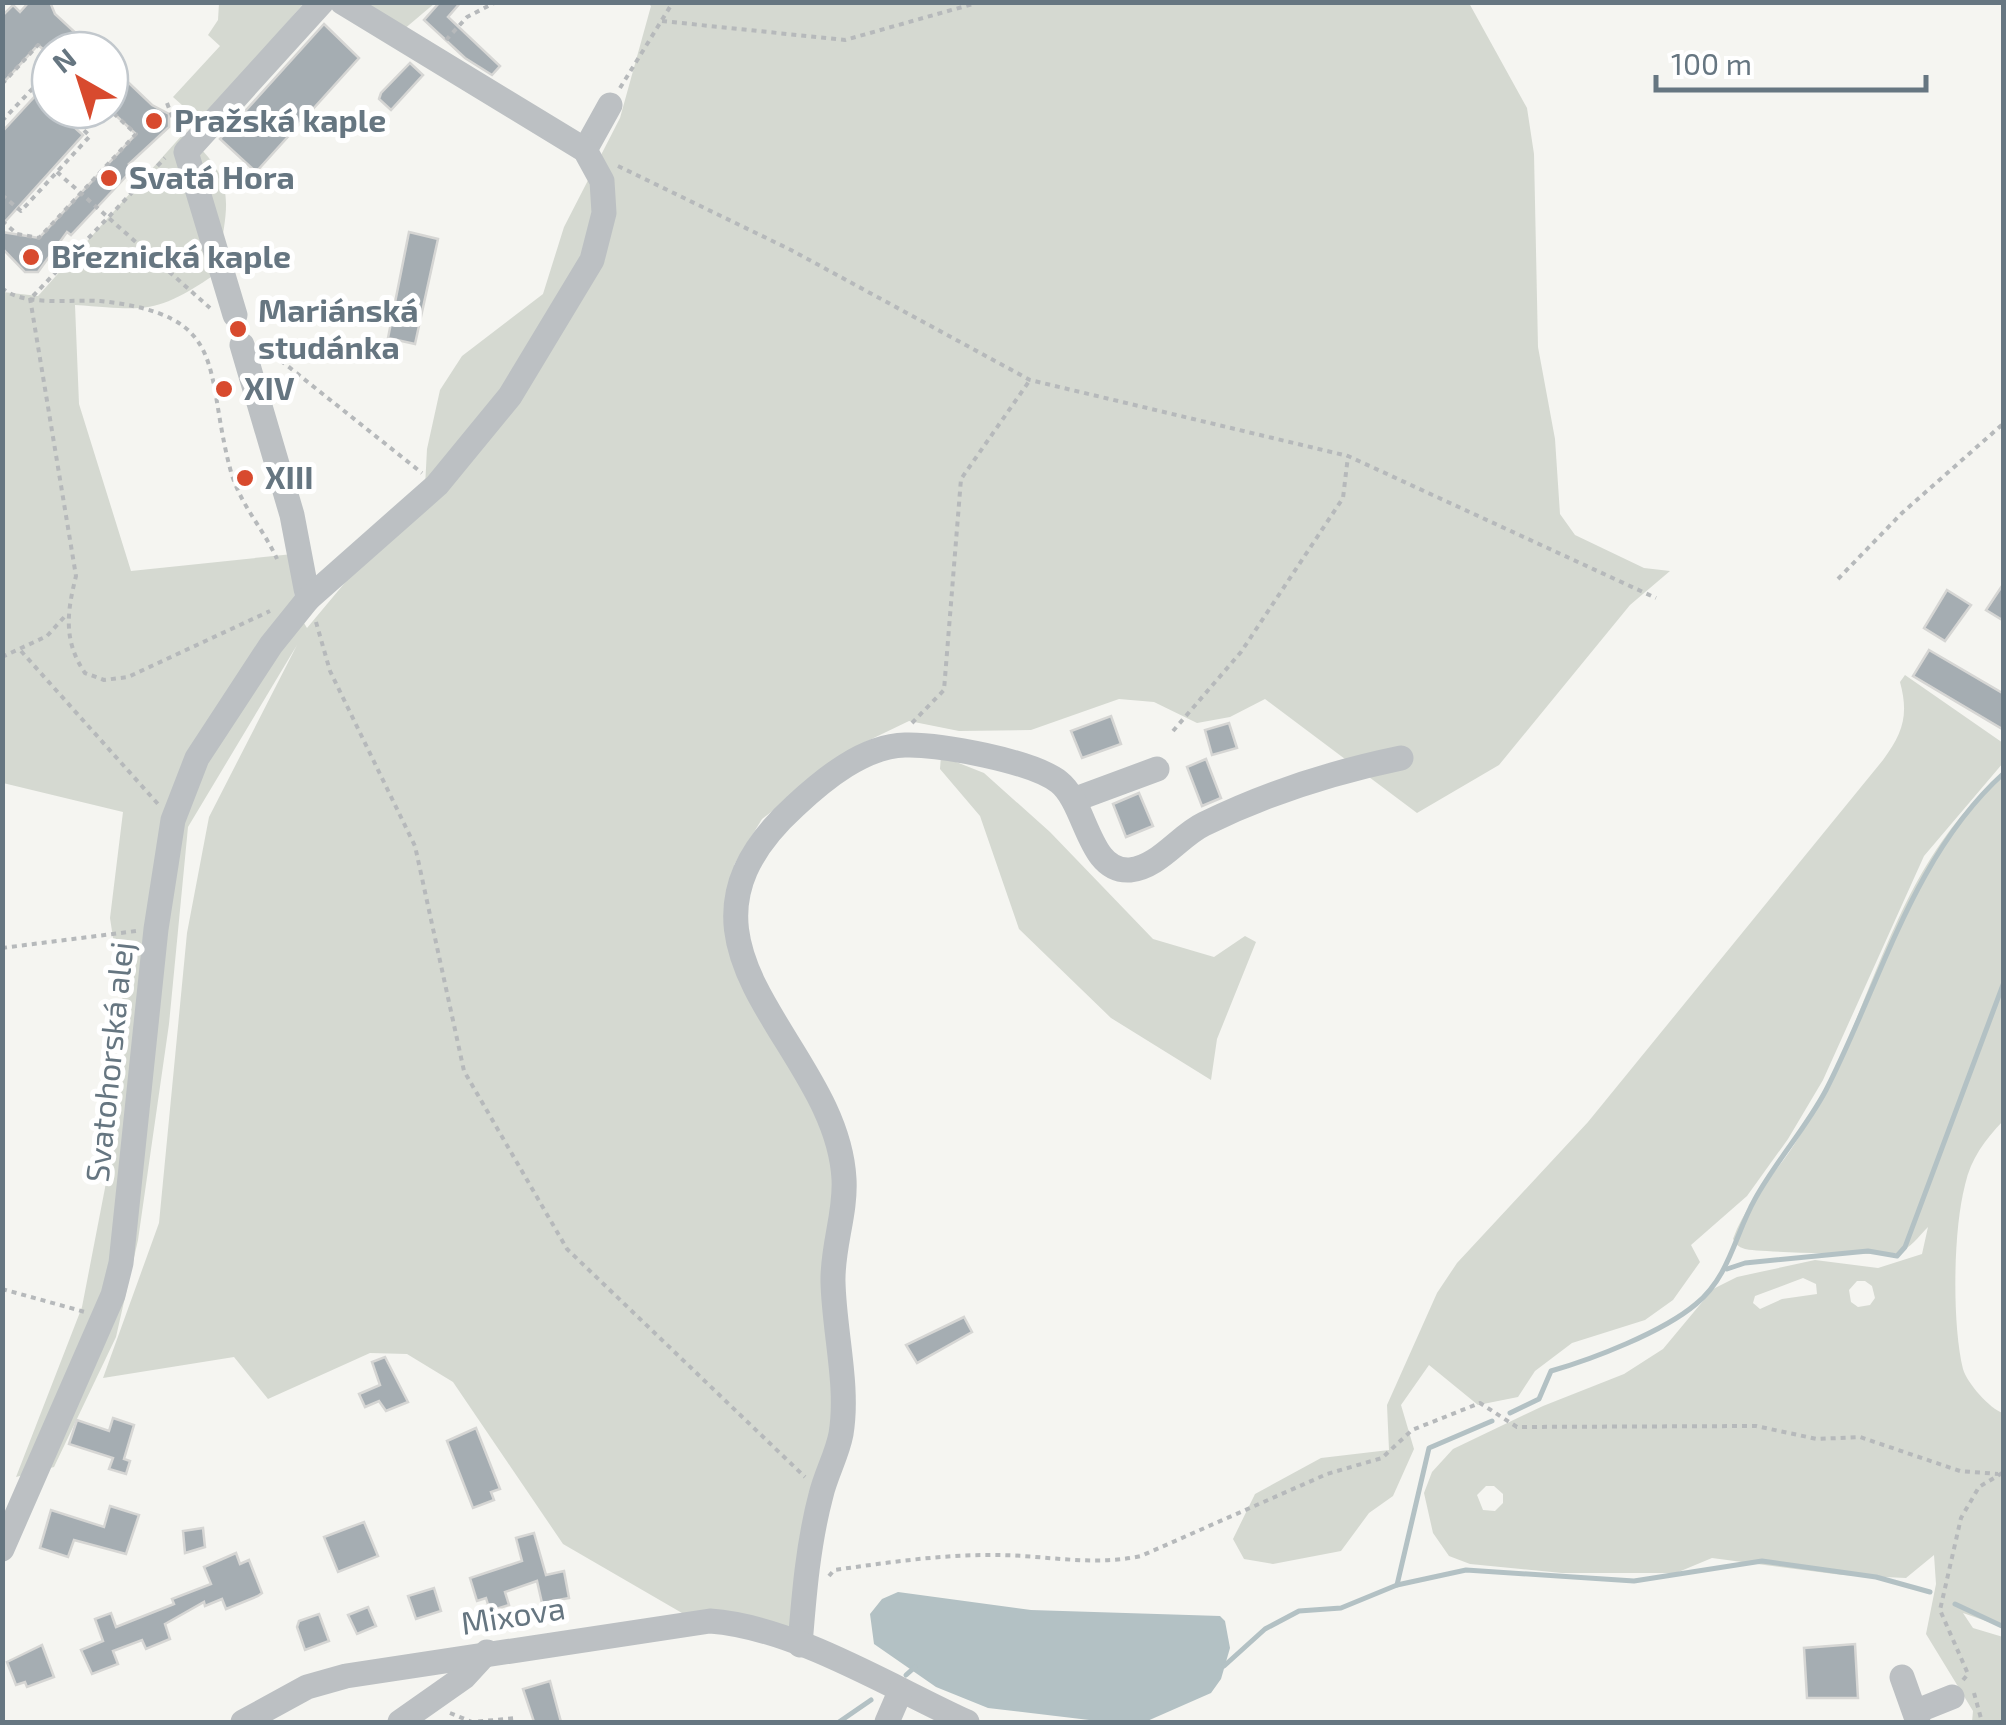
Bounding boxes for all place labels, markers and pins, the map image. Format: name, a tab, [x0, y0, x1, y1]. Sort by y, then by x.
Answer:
place label: Pražská kaple	[174, 100, 386, 138]
marker: Pražská kaple	[143, 110, 165, 132]
place label: Svatá Hora	[129, 157, 295, 195]
marker: Svatá Hora	[98, 167, 120, 189]
place label: Březnická kaple	[51, 236, 291, 274]
marker: Březnická kaple	[20, 246, 42, 268]
place label: Mariánská studánka	[258, 290, 419, 365]
marker: Mariánská studánka	[227, 318, 249, 340]
place label: XIV	[244, 368, 295, 406]
marker: XIV	[213, 378, 235, 400]
place label: XIII	[265, 457, 314, 495]
marker: XIII	[234, 467, 256, 489]

